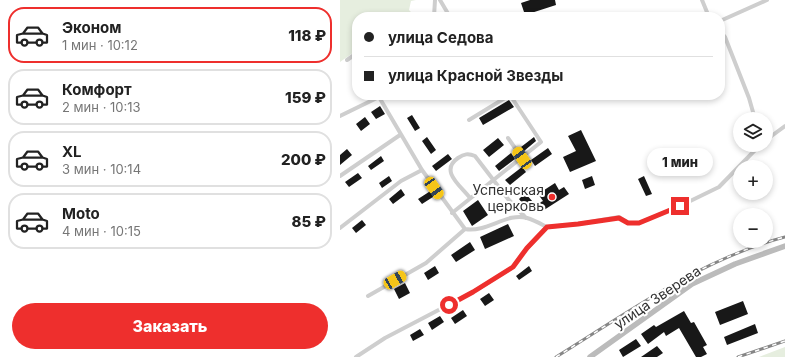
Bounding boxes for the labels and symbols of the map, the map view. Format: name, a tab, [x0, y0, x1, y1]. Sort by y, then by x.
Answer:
car	[510, 145, 534, 171]
callout: 1 мин	[647, 148, 713, 176]
car	[422, 175, 446, 201]
place label: Успенская церковь	[472, 181, 544, 214]
marker: Успенская церковь	[547, 192, 557, 202]
route end	[671, 197, 689, 215]
street label: улица Зверева	[610, 262, 704, 332]
car	[382, 269, 408, 291]
route start	[440, 296, 458, 314]

